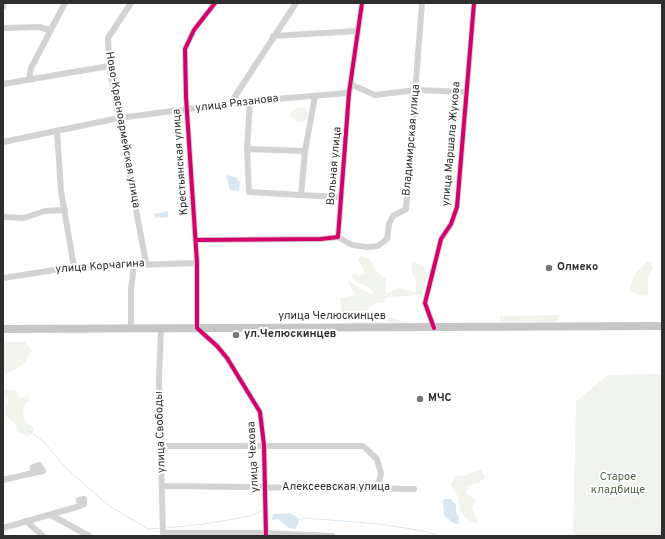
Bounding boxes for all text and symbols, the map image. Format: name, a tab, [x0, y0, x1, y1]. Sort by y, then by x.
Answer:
street label: Ново-Красноармейская улица	[102, 51, 142, 209]
street label: улица Маршала Жукова	[440, 81, 464, 207]
street label: Владимирская улица	[401, 84, 423, 196]
street label: улица Рязанова	[195, 92, 279, 116]
street label: Крестьянская улица	[171, 108, 191, 216]
street label: Вольная улица	[325, 126, 345, 206]
street label: улица Корчагина	[55, 257, 145, 277]
place label: Олмеко	[557, 261, 598, 275]
marker: Олмеко	[544, 263, 554, 273]
street label: улица Челюскинцев	[278, 310, 386, 324]
place label: ул.Челюскинцев	[244, 328, 336, 342]
marker: ул.Челюскинцев	[231, 330, 241, 340]
street label: улица Свободы	[153, 391, 169, 473]
place label: МЧС	[428, 392, 452, 406]
marker: МЧС	[415, 394, 425, 404]
street label: улица Чехова	[246, 421, 262, 493]
park label: Старое кладбище	[591, 471, 645, 497]
street label: Алексеевская улица	[282, 481, 390, 495]

